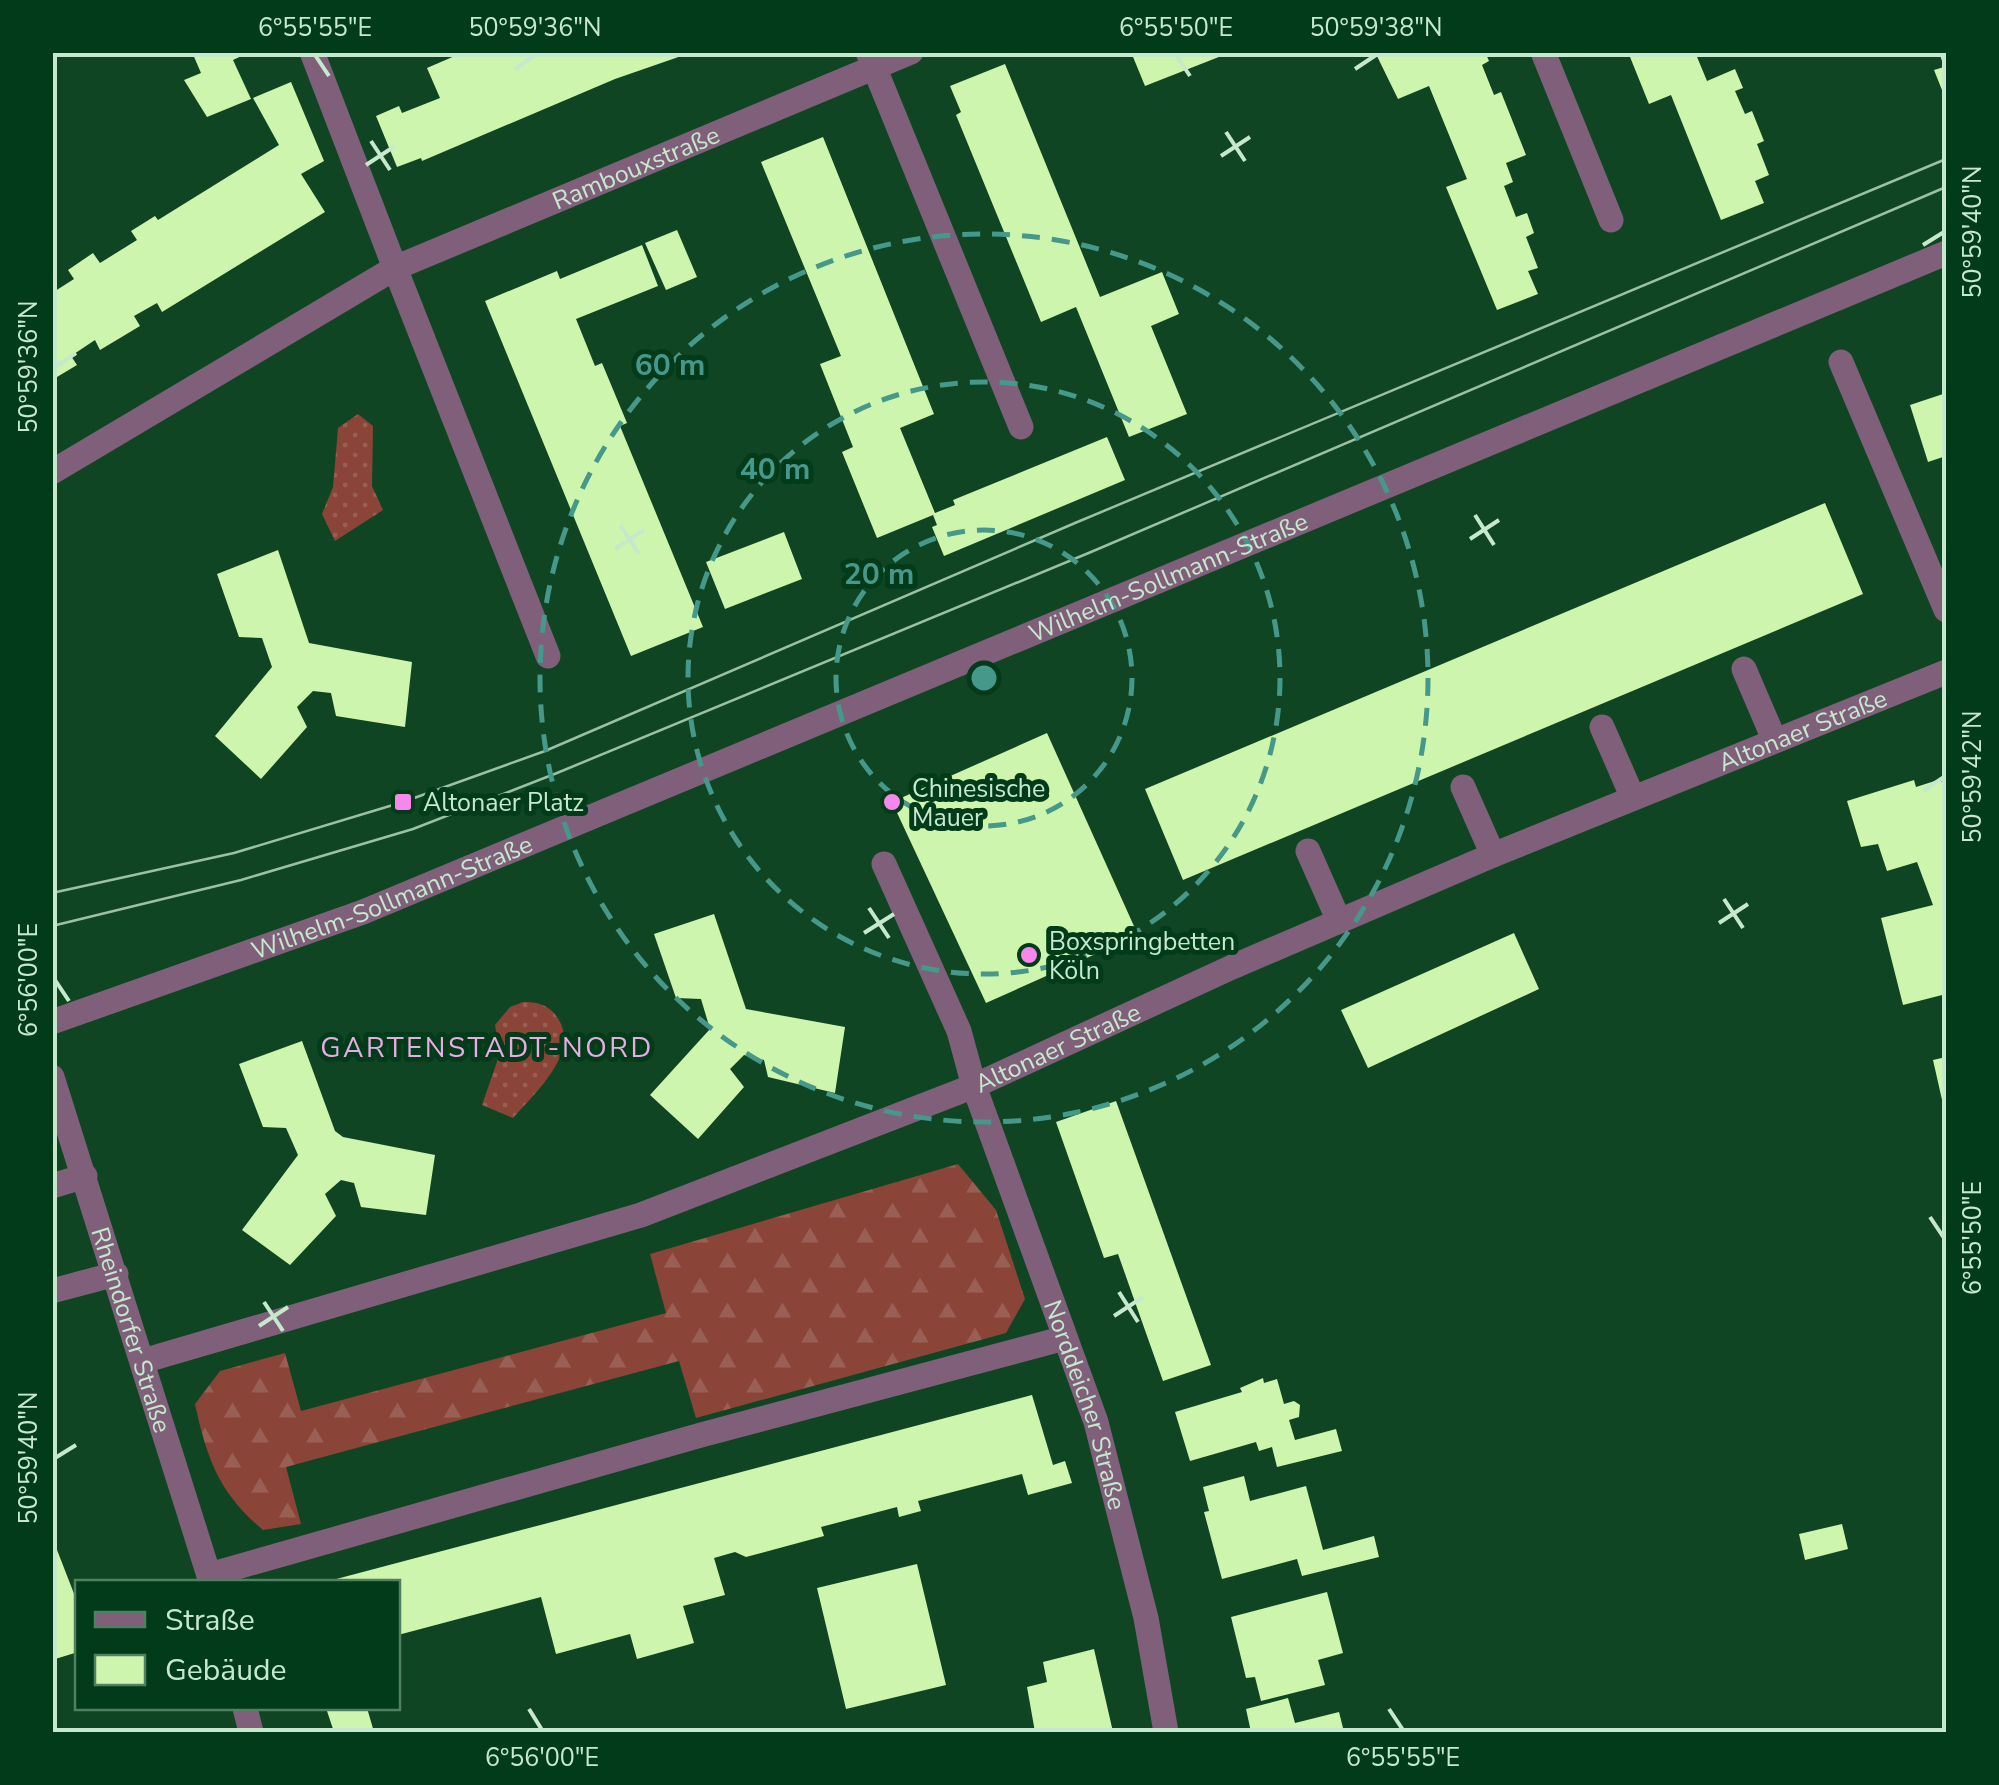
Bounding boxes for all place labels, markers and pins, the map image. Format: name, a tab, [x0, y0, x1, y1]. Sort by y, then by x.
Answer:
centre of rings	[966, 660, 1002, 696]
place label: Chinesische Mauer	[912, 772, 1045, 835]
place label: Altonaer Platz	[423, 786, 584, 820]
marker: Altonaer Platz	[392, 791, 414, 813]
marker: Chinesische Mauer	[881, 791, 903, 813]
place label: Boxspringbetten Köln	[1049, 925, 1235, 988]
marker: Boxspringbetten Köln	[1018, 944, 1040, 966]

